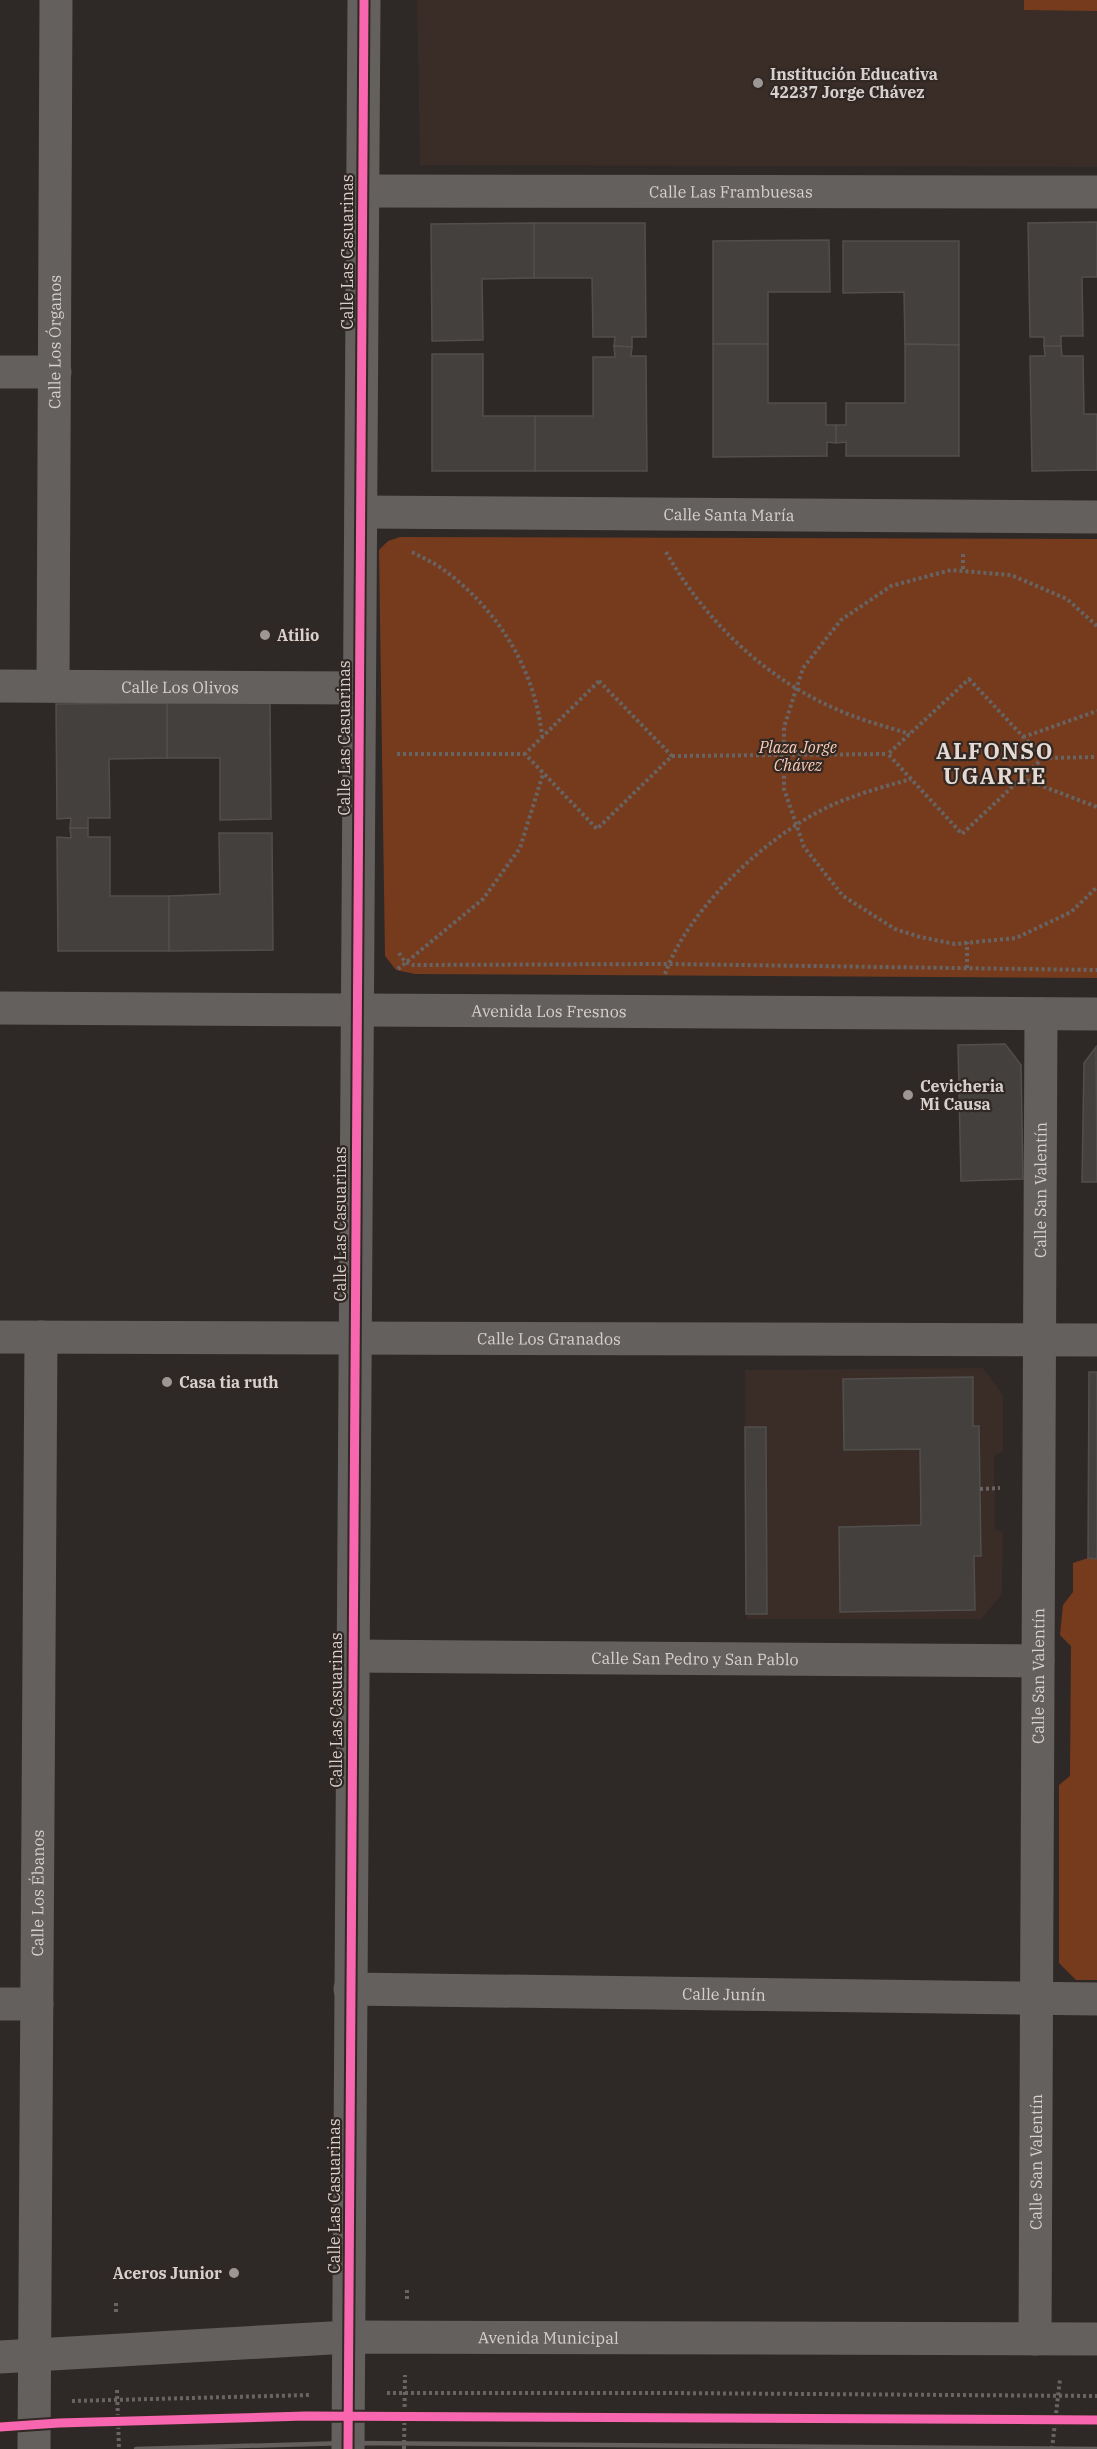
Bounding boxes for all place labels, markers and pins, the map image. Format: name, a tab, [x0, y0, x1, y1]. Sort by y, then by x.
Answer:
place label: Institución Educativa 42237 Jorge Chávez	[770, 64, 938, 102]
marker: Institución Educativa 42237 Jorge Chávez	[751, 76, 765, 90]
place label: Atilio	[277, 625, 319, 645]
marker: Atilio	[258, 628, 272, 642]
place label: Cevicheria Mi Causa	[920, 1076, 1004, 1114]
marker: Cevicheria Mi Causa	[901, 1088, 915, 1102]
place label: Casa tia ruth	[179, 1372, 279, 1392]
marker: Casa tia ruth	[160, 1375, 174, 1389]
place label: Aceros Junior	[113, 2263, 222, 2283]
marker: Aceros Junior	[227, 2266, 241, 2280]

